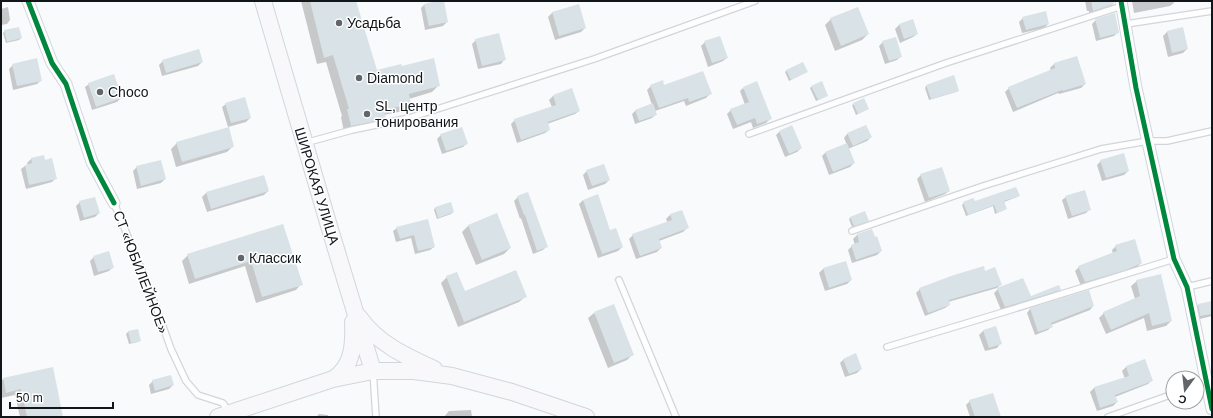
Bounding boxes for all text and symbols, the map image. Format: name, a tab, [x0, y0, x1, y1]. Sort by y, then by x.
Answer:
place label: Усадьба	[347, 15, 401, 31]
marker: Усадьба	[334, 18, 344, 28]
place label: Diamond	[367, 70, 423, 86]
marker: Diamond	[354, 73, 364, 83]
place label: Choco	[108, 84, 149, 100]
marker: Choco	[95, 87, 105, 97]
place label: SL, центр тонирования	[375, 98, 458, 130]
marker: SL, центр тонирования	[362, 109, 372, 119]
street label: ШИРОКАЯ УЛИЦА	[292, 125, 343, 247]
street label: СТ «ЮБИЛЕЙНОЕ»	[110, 208, 173, 336]
place label: Классик	[249, 250, 302, 266]
marker: Классик	[236, 253, 246, 263]
north arrow	[1165, 370, 1205, 410]
scale bar	[10, 384, 113, 410]
text: 50 m	[16, 391, 43, 405]
text: С	[1177, 393, 1188, 406]

